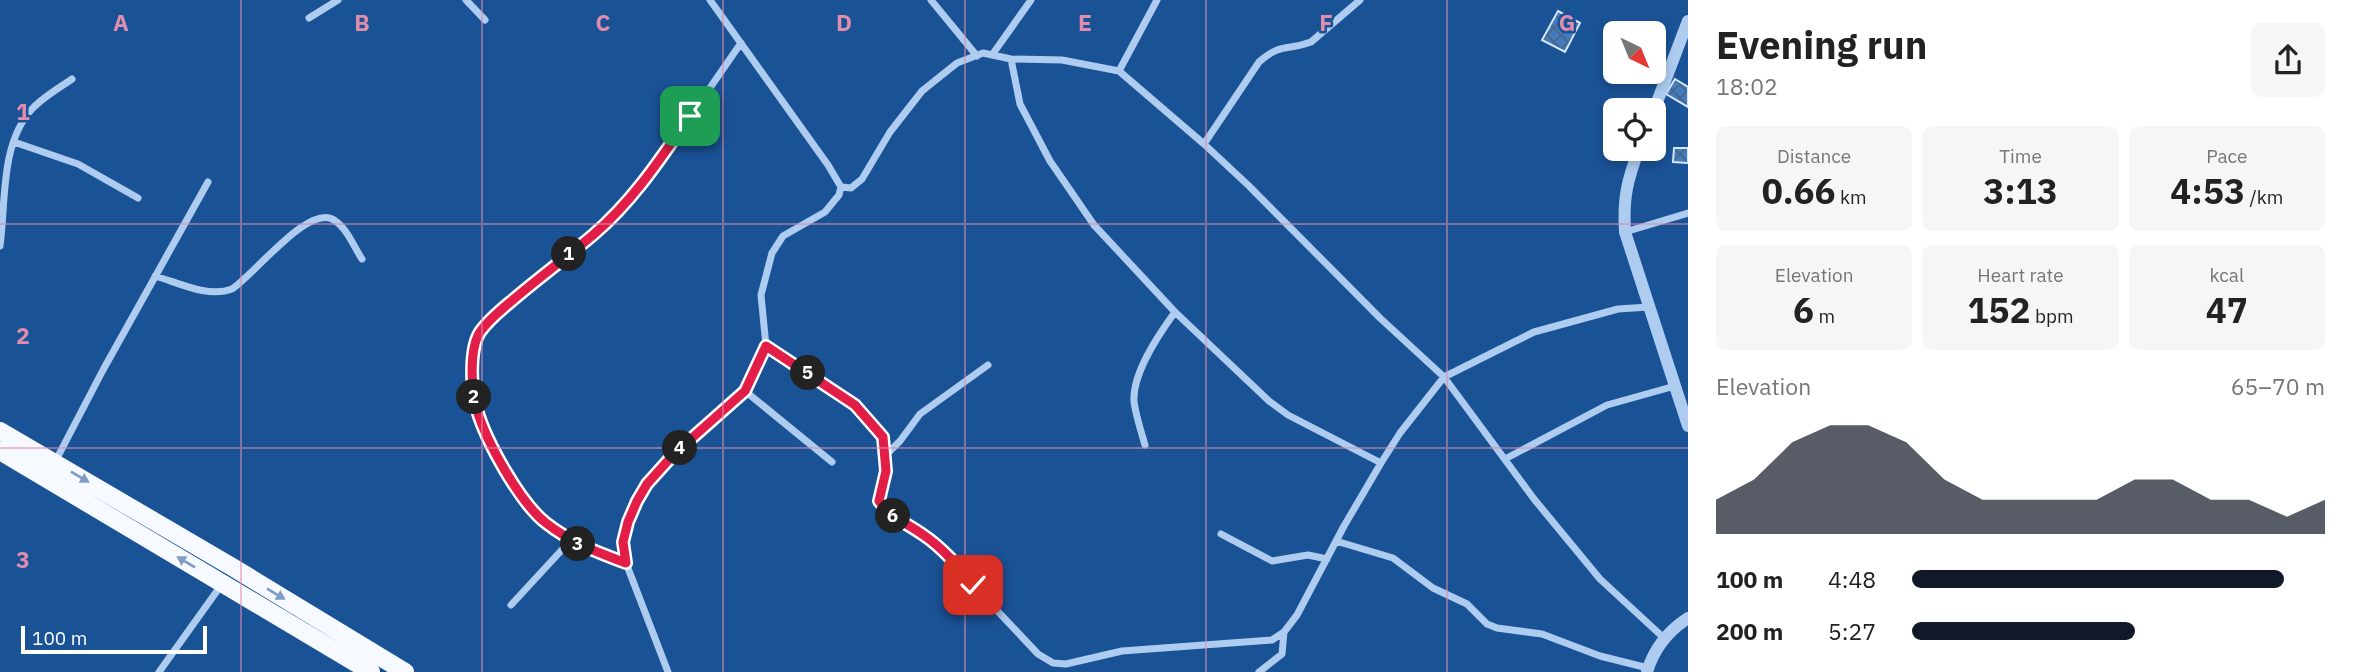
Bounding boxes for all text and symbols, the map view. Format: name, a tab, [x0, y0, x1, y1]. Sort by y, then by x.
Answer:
text: A	[113, 7, 129, 37]
text: B	[354, 7, 370, 37]
text: C	[596, 7, 611, 37]
text: D	[836, 7, 852, 37]
text: E	[1078, 7, 1092, 37]
text: F	[1319, 7, 1333, 37]
text: G	[1559, 7, 1575, 37]
text: Evening run	[1716, 20, 1927, 69]
north arrow	[1603, 21, 1666, 84]
map controls	[1603, 21, 1666, 161]
button: share	[2251, 23, 2325, 97]
text: 18:02	[1716, 71, 1778, 101]
pin	[660, 86, 720, 146]
text: 1	[16, 96, 30, 126]
icon: arrive	[671, 97, 709, 135]
button: locate	[1603, 98, 1666, 161]
text: Distance	[1777, 144, 1851, 168]
text: Time	[1999, 144, 2042, 168]
text: Pace	[2206, 144, 2248, 168]
text: 0.66	[1762, 168, 1836, 214]
text: 3:13	[1983, 168, 2058, 214]
text: 4:53	[2170, 168, 2245, 214]
text: km	[1836, 185, 1867, 209]
text: /km	[2245, 185, 2283, 209]
pin: 1	[552, 236, 586, 272]
text: 1	[563, 241, 574, 265]
text: Elevation	[1775, 263, 1854, 287]
text: Heart rate	[1977, 263, 2064, 287]
text: kcal	[2210, 263, 2244, 287]
text: 6	[1793, 287, 1814, 333]
text: 152	[1967, 287, 2030, 333]
text: 47	[2206, 287, 2248, 333]
text: m	[1814, 304, 1835, 328]
text: bpm	[2030, 304, 2074, 328]
text: 2	[16, 320, 30, 350]
pin: 5	[790, 356, 826, 390]
text: 5	[802, 360, 813, 384]
text: Elevation	[1716, 371, 1811, 401]
text: 65–70 m	[2231, 371, 2325, 401]
pin: 2	[456, 380, 491, 414]
text: 2	[468, 384, 479, 408]
pin: 4	[662, 430, 698, 466]
text: 4	[674, 435, 685, 459]
one-way arrow	[71, 471, 90, 483]
pin: 6	[876, 498, 910, 534]
text: 6	[887, 503, 898, 527]
pin: 3	[560, 526, 596, 562]
text: 3	[572, 531, 583, 555]
text: 3	[16, 544, 30, 574]
one-way arrow	[177, 555, 196, 568]
pin	[943, 555, 1003, 615]
text: 100 m	[1716, 564, 1783, 594]
text: 4:48	[1828, 564, 1876, 594]
icon: check	[954, 566, 992, 604]
one-way arrow	[266, 587, 285, 600]
text: 200 m	[1716, 616, 1783, 646]
text: 5:27	[1828, 616, 1876, 646]
scale bar	[21, 623, 206, 655]
text: 100 m	[32, 626, 87, 650]

